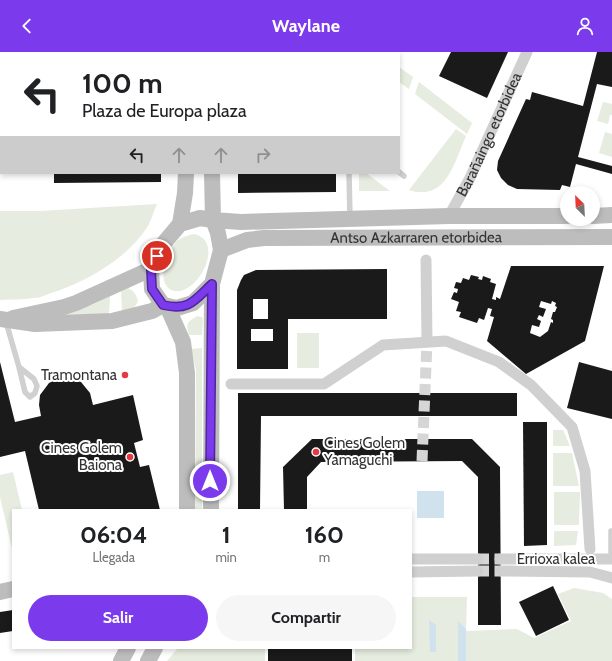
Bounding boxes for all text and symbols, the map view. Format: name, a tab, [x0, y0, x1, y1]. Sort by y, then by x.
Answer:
icon: back	[16, 15, 38, 37]
text: Waylane	[272, 15, 340, 37]
icon: person	[574, 15, 596, 37]
text: 100 m	[82, 66, 163, 100]
icon: left	[16, 68, 68, 120]
street label: Barañaingo etorbidea	[453, 69, 526, 200]
text: Plaza de Europa plaza	[82, 100, 247, 122]
icon: left	[126, 144, 148, 166]
icon: ahead	[168, 144, 190, 166]
icon: ahead	[210, 144, 232, 166]
icon: right	[252, 144, 274, 166]
north arrow	[560, 186, 600, 226]
map controls	[560, 186, 600, 226]
street label: Antso Azkarraren etorbidea	[330, 228, 503, 247]
pin	[140, 239, 174, 273]
icon: arrive	[146, 245, 168, 267]
place label: Tramontana	[41, 366, 118, 384]
marker: Tramontana	[120, 370, 130, 380]
place label: Cines Golem Yamaguchi	[323, 434, 405, 469]
place label: Cines Golem Baiona	[41, 439, 123, 474]
marker: Cines Golem Yamaguchi	[311, 447, 321, 457]
marker: Cines Golem Baiona	[125, 452, 135, 462]
position arrow	[189, 460, 231, 502]
text: 06:04	[80, 520, 148, 549]
text: 1	[222, 520, 231, 549]
text: 160	[305, 520, 344, 549]
text: Llegada	[93, 549, 135, 565]
text: min	[215, 549, 237, 565]
text: m	[319, 549, 330, 565]
street label: Errioxa kalea	[517, 550, 596, 568]
button: Salir	[28, 595, 208, 641]
button: Compartir	[216, 595, 396, 641]

